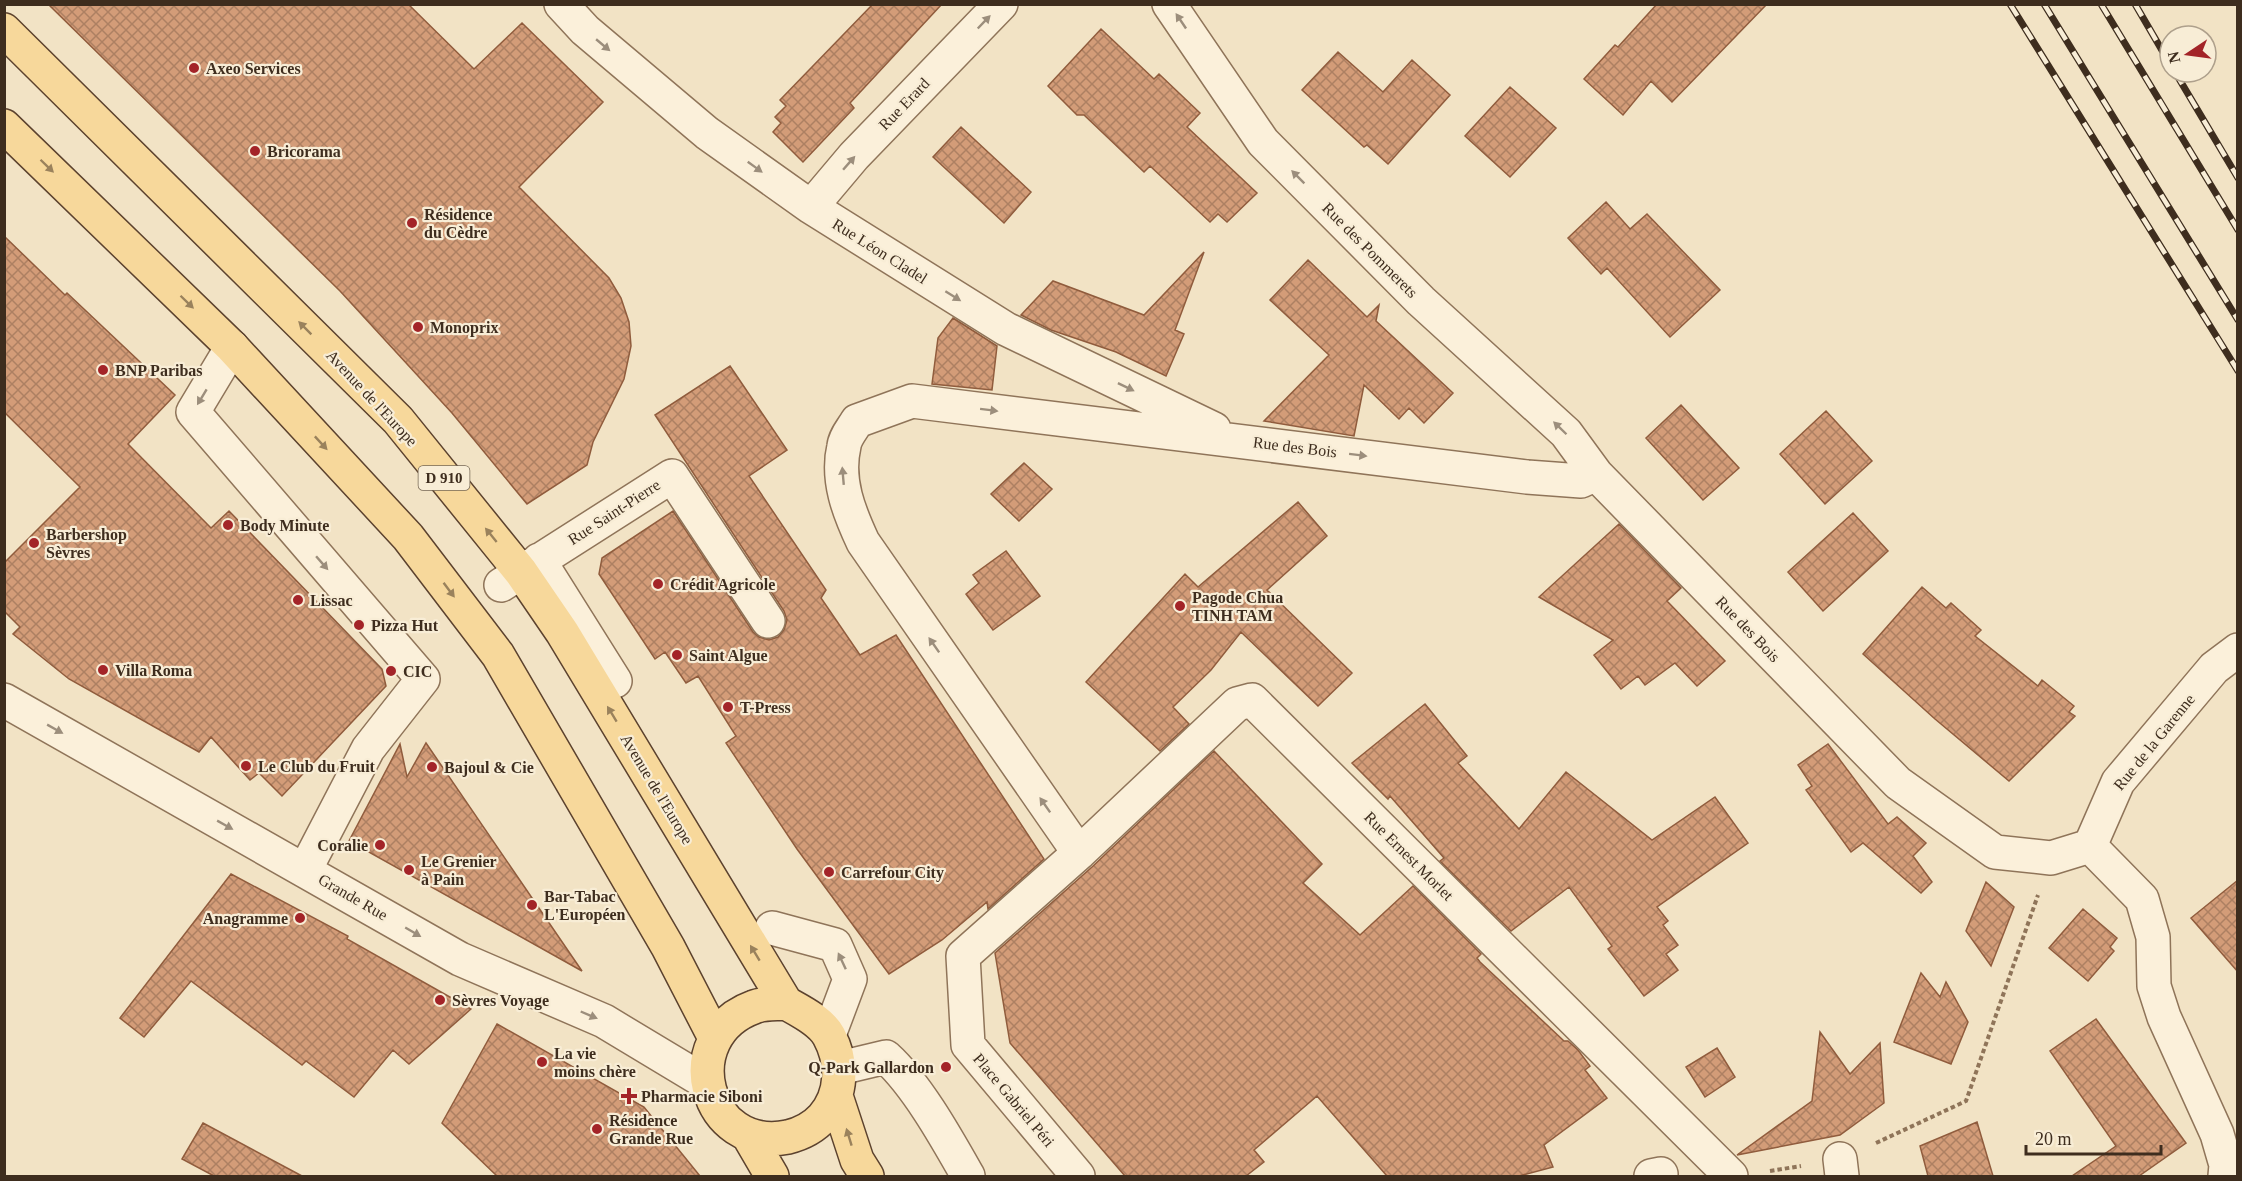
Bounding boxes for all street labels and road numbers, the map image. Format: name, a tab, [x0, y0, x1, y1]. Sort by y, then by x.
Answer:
street label: Rue Erard	[875, 75, 933, 133]
street label: Rue des Pommerets	[1319, 199, 1421, 301]
street label: Rue Léon Cladel	[830, 215, 931, 287]
street label: Avenue de l'Europe	[322, 346, 421, 450]
street label: Rue des Bois	[1252, 433, 1338, 461]
road number: D 910	[418, 466, 470, 490]
street label: Rue Saint-Pierre	[565, 476, 663, 548]
street label: Rue des Bois	[1713, 593, 1783, 665]
street label: Rue de la Garenne	[2110, 691, 2198, 793]
street label: Avenue de l'Europe	[617, 731, 697, 848]
street label: Rue Ernest Morlet	[1361, 808, 1457, 904]
street label: Grande Rue	[315, 870, 391, 924]
street label: Place Gabriel Péri	[970, 1050, 1058, 1150]

